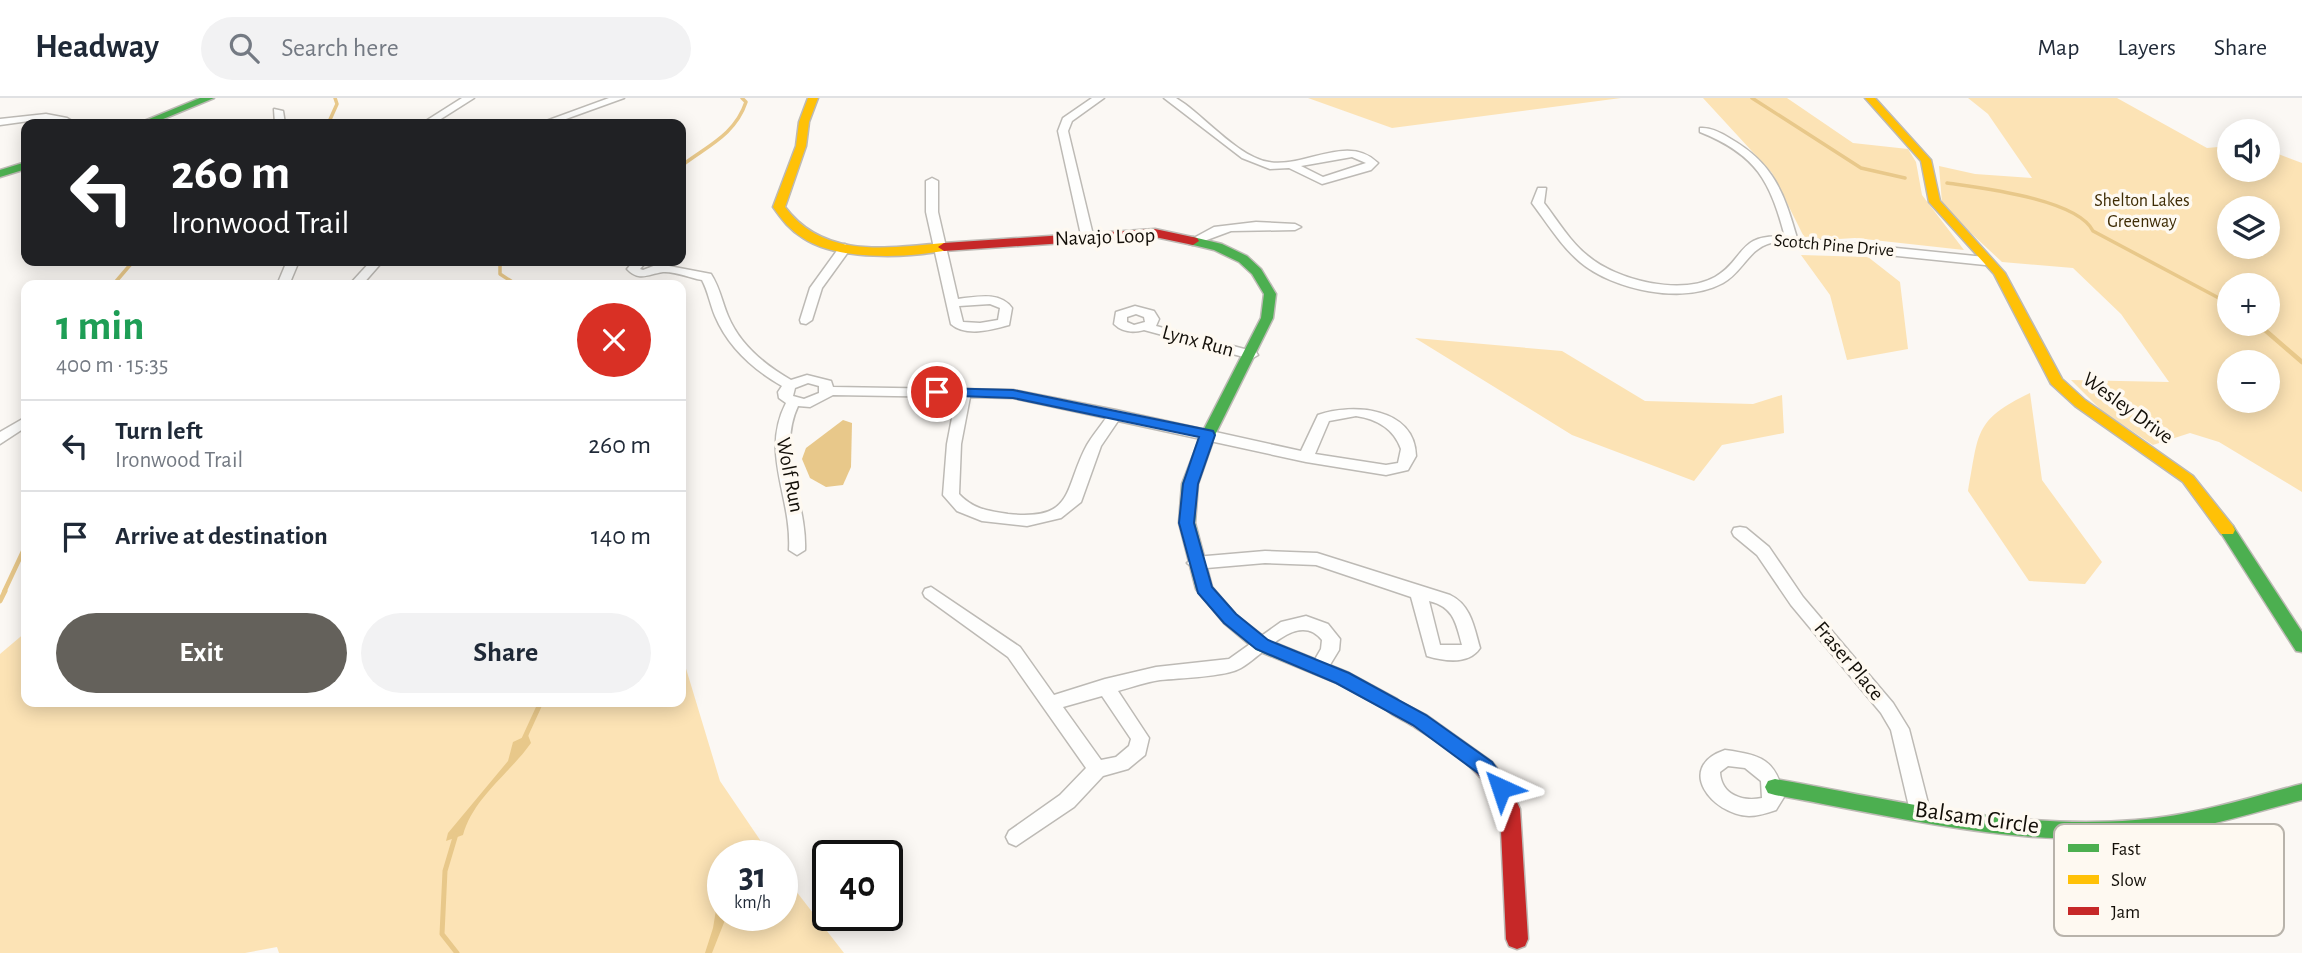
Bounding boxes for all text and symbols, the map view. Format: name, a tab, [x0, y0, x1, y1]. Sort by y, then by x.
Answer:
search box	[201, 17, 691, 80]
icon: search	[225, 29, 263, 67]
text: Headway	[35, 31, 159, 64]
text: Search here	[281, 35, 399, 61]
text: Map	[2037, 36, 2079, 60]
text: Layers	[2117, 36, 2176, 60]
text: Share	[2214, 36, 2267, 60]
map controls	[2217, 119, 2280, 413]
button: sound	[2217, 119, 2280, 182]
icon: left	[56, 147, 147, 238]
text: 260 m	[171, 149, 290, 198]
park label: Shelton Lakes Greenway	[2094, 192, 2190, 231]
button: layers	[2217, 196, 2280, 259]
text: Ironwood Trail	[171, 207, 349, 239]
street label: Navajo Loop	[1054, 225, 1156, 249]
street label: Scotch Pine Drive	[1773, 232, 1895, 260]
button: +	[2217, 273, 2280, 336]
button: close	[577, 303, 651, 377]
text: 1 min	[56, 305, 145, 347]
street label: Lynx Run	[1160, 321, 1236, 361]
button: −	[2217, 350, 2280, 413]
text: 400 m · 15:35	[56, 354, 168, 377]
pin	[907, 362, 967, 422]
street label: Wesley Drive	[2079, 368, 2177, 448]
icon: arrive	[918, 373, 956, 411]
text: Turn left	[115, 418, 203, 444]
icon: left	[56, 427, 94, 465]
text: 260 m	[588, 432, 651, 458]
street label: Wolf Run	[772, 436, 808, 514]
text: Ironwood Trail	[115, 449, 243, 472]
icon: arrive	[56, 518, 94, 556]
text: Arrive at destination	[115, 523, 328, 549]
text: 140 m	[591, 523, 651, 549]
button: Exit	[56, 613, 347, 693]
button: Share	[361, 613, 651, 693]
street label: Fraser Place	[1810, 618, 1888, 704]
position arrow	[1464, 751, 1538, 825]
street label: Balsam Circle	[1913, 797, 2041, 839]
legend	[2054, 824, 2284, 936]
speed limit sign: 40	[812, 840, 903, 931]
text: Fast	[2111, 840, 2141, 859]
text: 31	[739, 859, 766, 894]
text: Slow	[2111, 871, 2147, 890]
text: km/h	[734, 894, 771, 912]
text: Jam	[2111, 903, 2140, 922]

